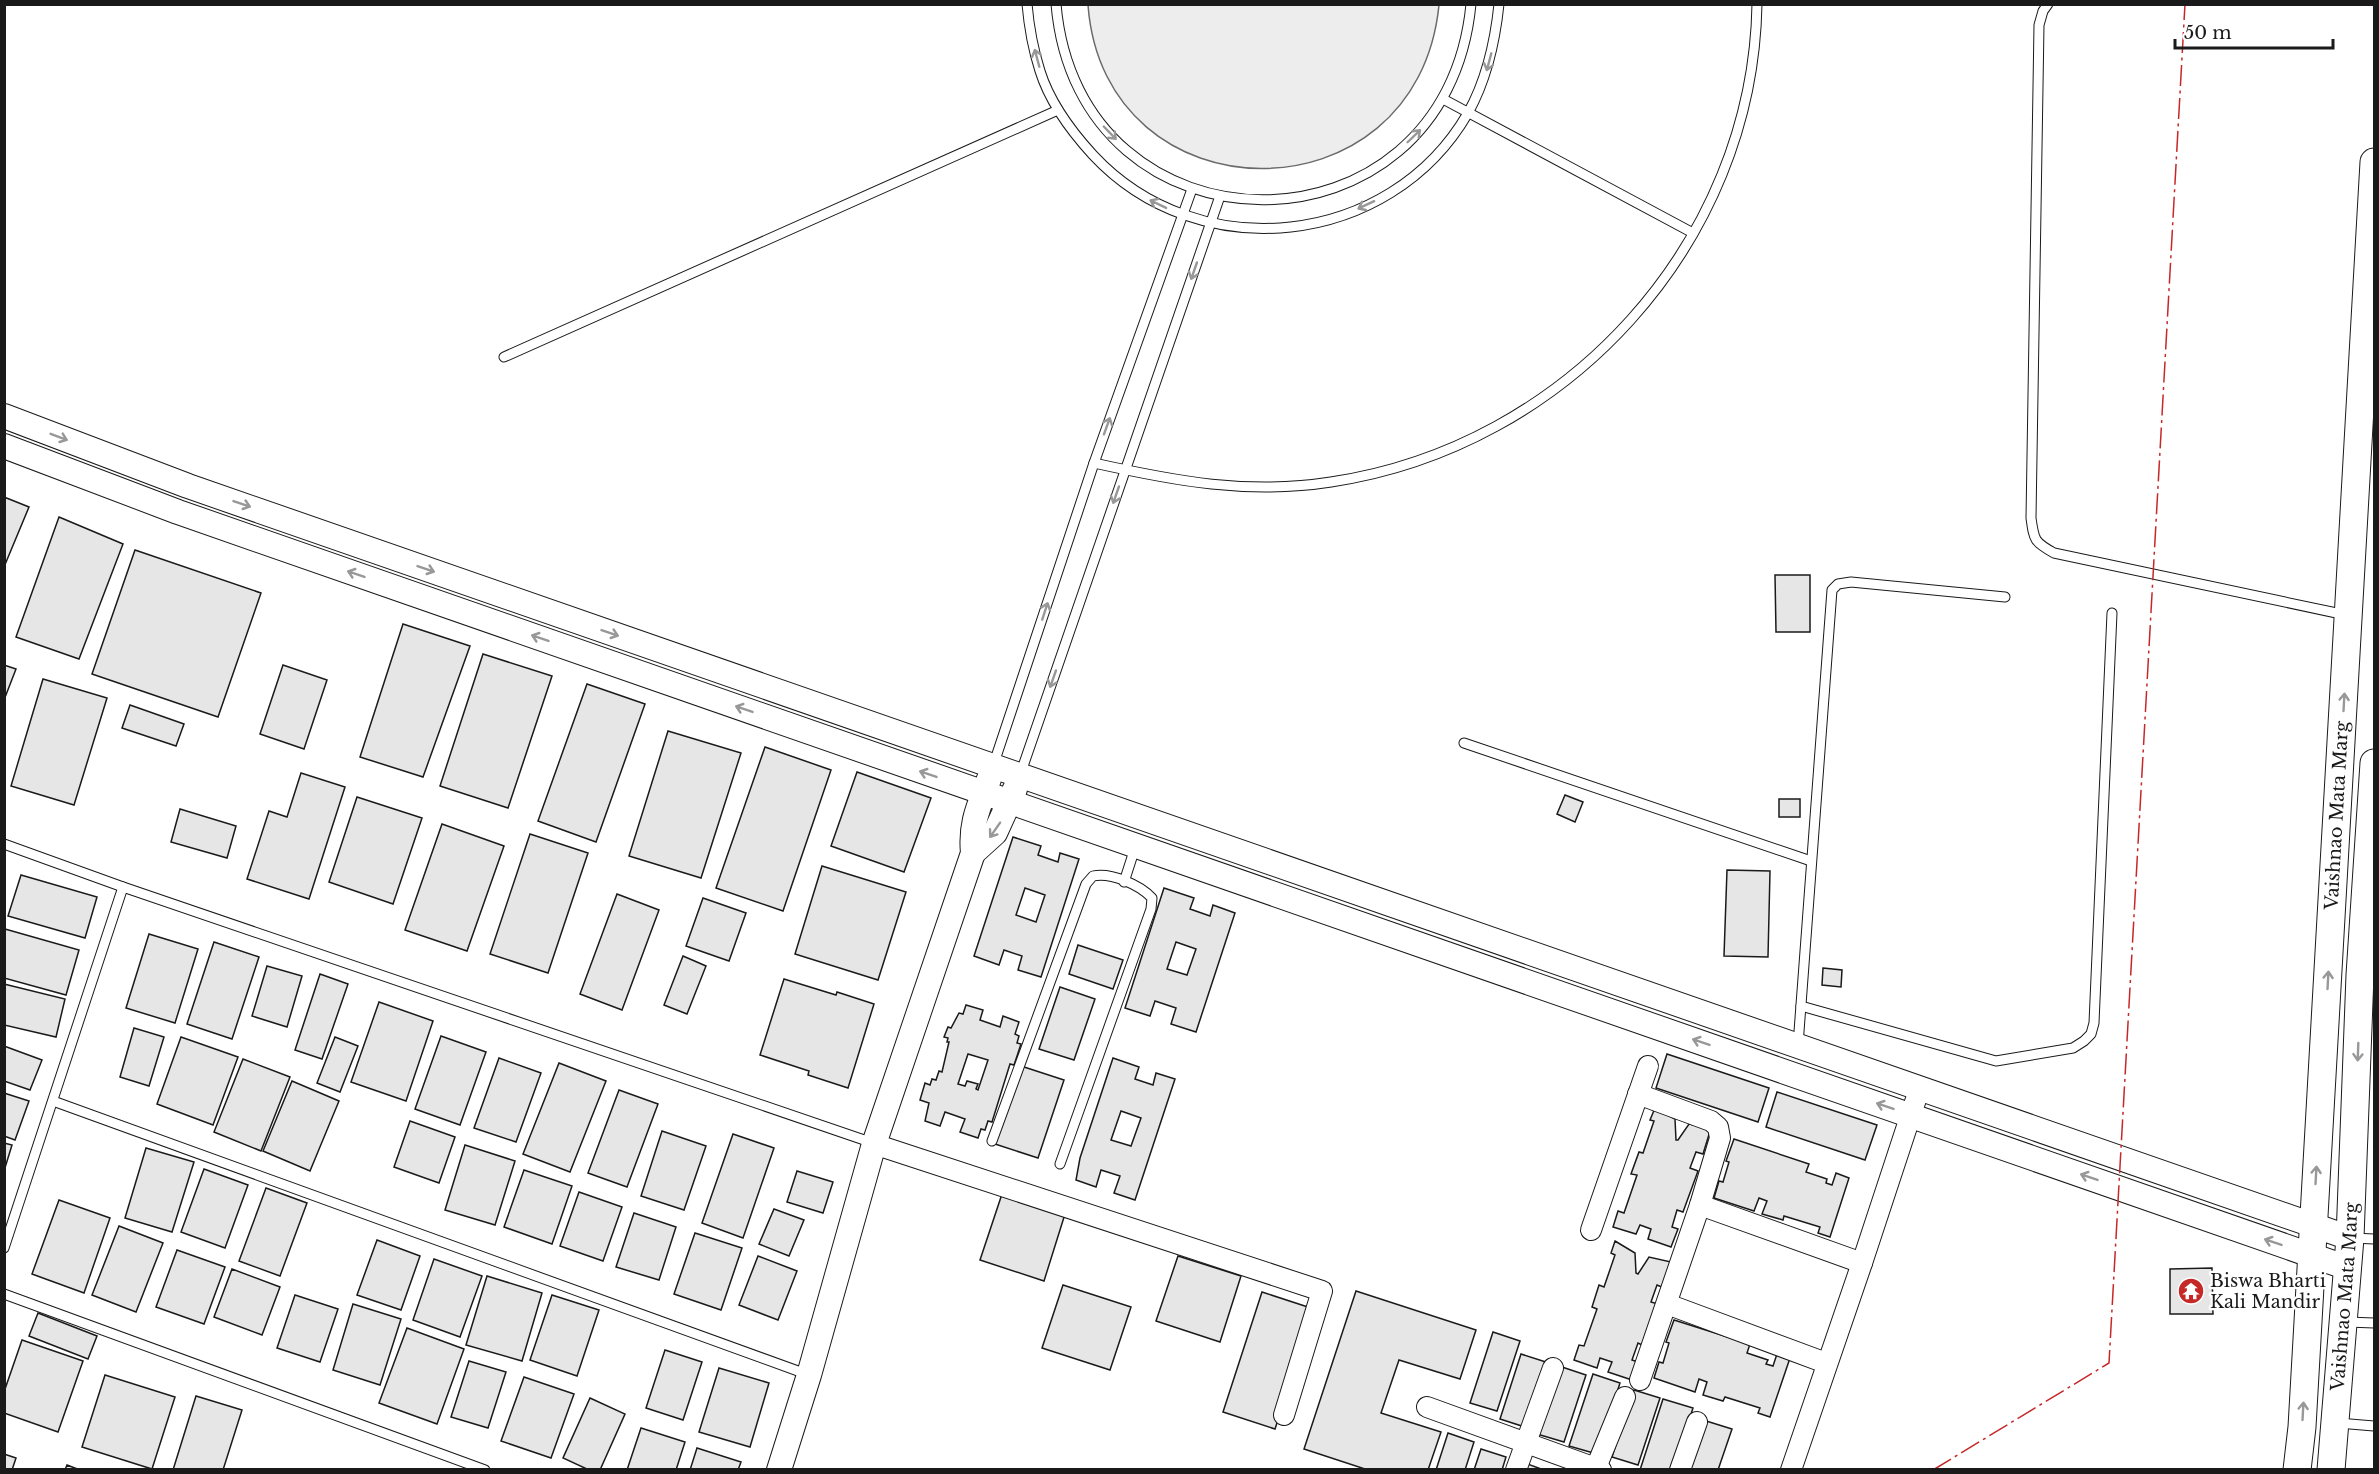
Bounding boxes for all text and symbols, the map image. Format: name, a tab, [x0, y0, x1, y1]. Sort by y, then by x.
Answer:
scale bar	[2175, 12, 2332, 50]
text: 50 m	[2184, 22, 2232, 44]
one-way arrow	[1030, 49, 1042, 68]
one-way arrow	[1483, 52, 1494, 71]
one-way arrow	[1103, 126, 1117, 141]
one-way arrow	[1407, 128, 1422, 143]
one-way arrow	[1149, 197, 1167, 209]
one-way arrow	[1357, 200, 1375, 212]
one-way arrow	[1187, 261, 1198, 280]
one-way arrow	[1103, 417, 1114, 436]
one-way arrow	[49, 432, 68, 443]
one-way arrow	[1110, 485, 1121, 504]
one-way arrow	[232, 500, 251, 511]
one-way arrow	[416, 564, 435, 575]
one-way arrow	[347, 568, 366, 579]
one-way arrow	[1040, 602, 1051, 621]
one-way arrow	[600, 628, 619, 639]
one-way arrow	[531, 632, 550, 643]
one-way arrow	[1046, 670, 1057, 688]
one-way arrow	[2338, 692, 2349, 712]
one-way arrow	[735, 703, 754, 714]
street label: Vaishnao Mata Marg	[2320, 720, 2353, 911]
one-way arrow	[920, 767, 938, 778]
one-way arrow	[989, 822, 1001, 838]
one-way arrow	[2322, 971, 2333, 991]
one-way arrow	[1692, 1035, 1711, 1046]
one-way arrow	[2352, 1041, 2364, 1061]
one-way arrow	[1876, 1099, 1895, 1110]
one-way arrow	[2311, 1165, 2322, 1185]
one-way arrow	[2080, 1171, 2099, 1182]
street label: Vaishnao Mata Marg	[2326, 1202, 2362, 1393]
one-way arrow	[2264, 1235, 2283, 1246]
place label: Biswa Bharti Kali Mandir	[2210, 1270, 2326, 1313]
temple icon: Biswa Bharti Kali Mandir	[2176, 1276, 2206, 1306]
one-way arrow	[2298, 1402, 2309, 1422]

